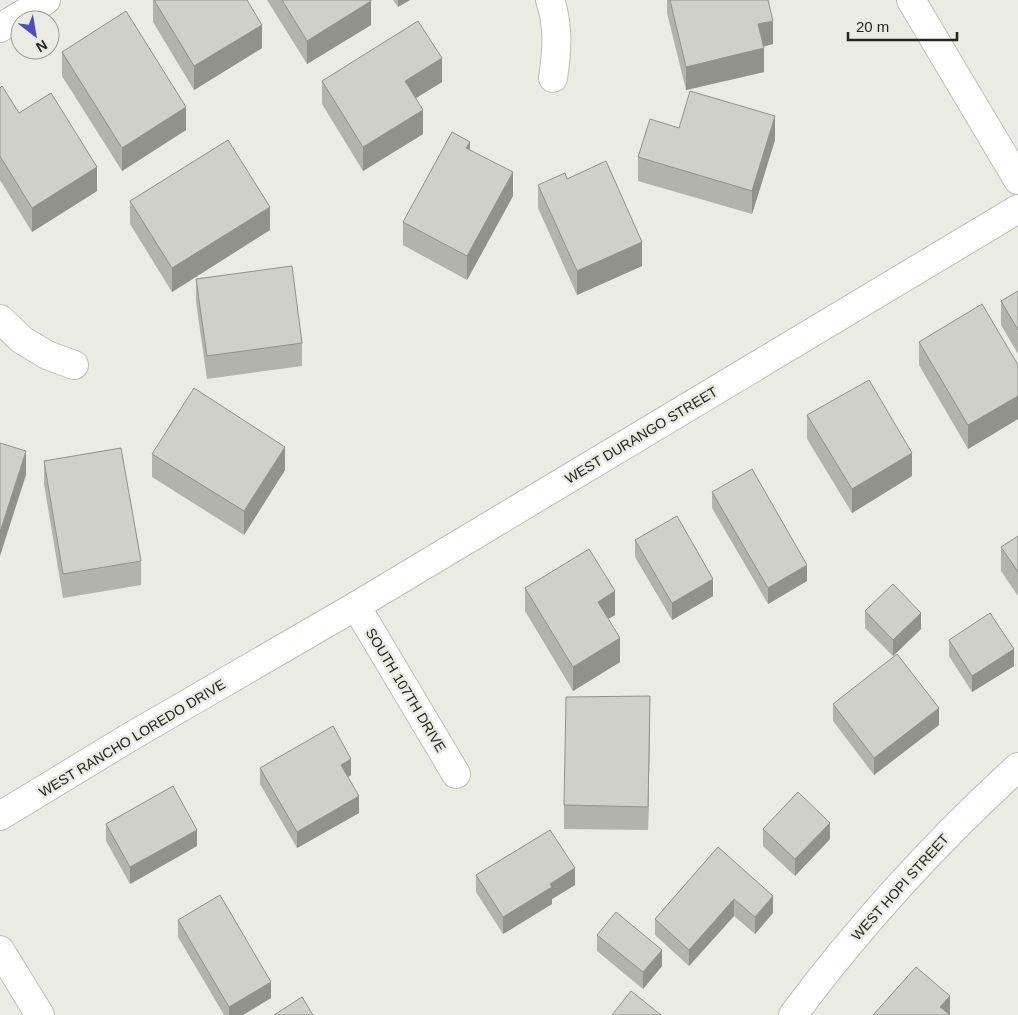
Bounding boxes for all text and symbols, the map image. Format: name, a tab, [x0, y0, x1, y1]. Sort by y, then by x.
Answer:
north arrow	[10, 10, 60, 60]
scale bar	[848, 10, 957, 42]
text: 20 m	[856, 18, 889, 35]
text: N	[33, 37, 50, 56]
street label: WEST DURANGO STREET	[562, 383, 720, 487]
street label: SOUTH 107TH DRIVE	[363, 625, 449, 755]
street label: WEST RANCHO LOREDO DRIVE	[36, 676, 228, 800]
street label: WEST HOPI STREET	[848, 830, 952, 943]

